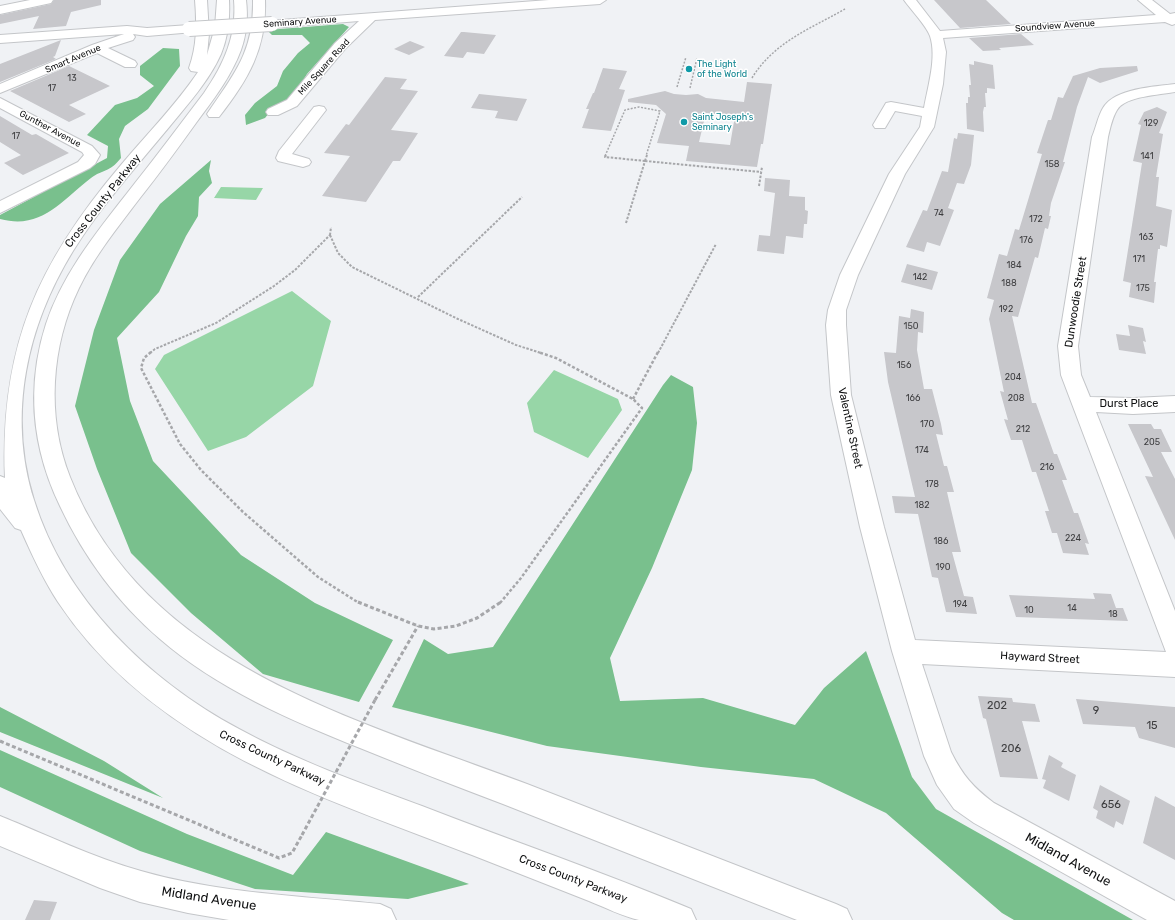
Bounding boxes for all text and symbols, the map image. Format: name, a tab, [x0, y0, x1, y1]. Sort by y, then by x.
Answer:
street label: Seminary Avenue	[263, 14, 337, 30]
street label: Soundview Avenue	[1015, 18, 1095, 34]
street label: Mile Square Road	[296, 37, 352, 97]
street label: Smart Avenue	[44, 42, 102, 76]
place label: The Light of the World	[697, 59, 747, 80]
marker: The Light of the World	[684, 64, 694, 74]
house number: 13	[67, 73, 77, 83]
house number: 17	[48, 83, 56, 93]
street label: Gunther Avenue	[17, 108, 83, 150]
place label: Saint Joseph's Seminary	[692, 112, 753, 133]
marker: Saint Joseph's Seminary	[679, 117, 689, 127]
house number: 129	[1144, 118, 1158, 128]
house number: 17	[12, 131, 20, 141]
house number: 141	[1140, 151, 1154, 161]
street label: Cross County Parkway	[62, 152, 144, 250]
house number: 158	[1045, 159, 1059, 169]
house number: 74	[934, 208, 944, 218]
house number: 172	[1029, 214, 1043, 224]
house number: 163	[1139, 232, 1153, 242]
house number: 176	[1019, 235, 1033, 245]
house number: 171	[1133, 254, 1145, 264]
street label: Dunwoodie Street	[1062, 256, 1090, 348]
house number: 184	[1006, 260, 1022, 270]
house number: 142	[913, 272, 927, 282]
house number: 188	[1001, 278, 1017, 288]
house number: 175	[1136, 283, 1150, 293]
house number: 192	[999, 304, 1013, 314]
house number: 150	[904, 321, 918, 331]
house number: 156	[897, 360, 911, 370]
house number: 204	[1005, 372, 1021, 382]
street label: Valentine Street	[835, 386, 865, 470]
house number: 166	[906, 393, 920, 403]
house number: 208	[1008, 393, 1024, 403]
street label: Durst Place	[1099, 397, 1159, 411]
house number: 170	[920, 419, 934, 429]
house number: 212	[1016, 424, 1030, 434]
house number: 205	[1144, 437, 1160, 447]
house number: 174	[915, 445, 929, 455]
house number: 216	[1040, 462, 1054, 472]
house number: 178	[925, 479, 939, 489]
house number: 182	[915, 500, 929, 510]
house number: 224	[1065, 533, 1081, 543]
house number: 186	[933, 536, 949, 546]
house number: 190	[936, 562, 950, 572]
house number: 194	[953, 599, 967, 609]
house number: 14	[1067, 603, 1077, 613]
house number: 10	[1024, 605, 1034, 615]
house number: 18	[1108, 609, 1118, 619]
street label: Hayward Street	[1000, 649, 1080, 667]
house number: 202	[987, 699, 1007, 713]
house number: 9	[1093, 704, 1099, 718]
house number: 15	[1146, 719, 1158, 733]
street label: Cross County Parkway	[217, 728, 327, 788]
house number: 206	[1001, 742, 1021, 756]
house number: 656	[1101, 798, 1121, 812]
street label: Midland Avenue	[1022, 830, 1114, 890]
street label: Cross County Parkway	[517, 852, 629, 906]
street label: Midland Avenue	[160, 884, 258, 914]

